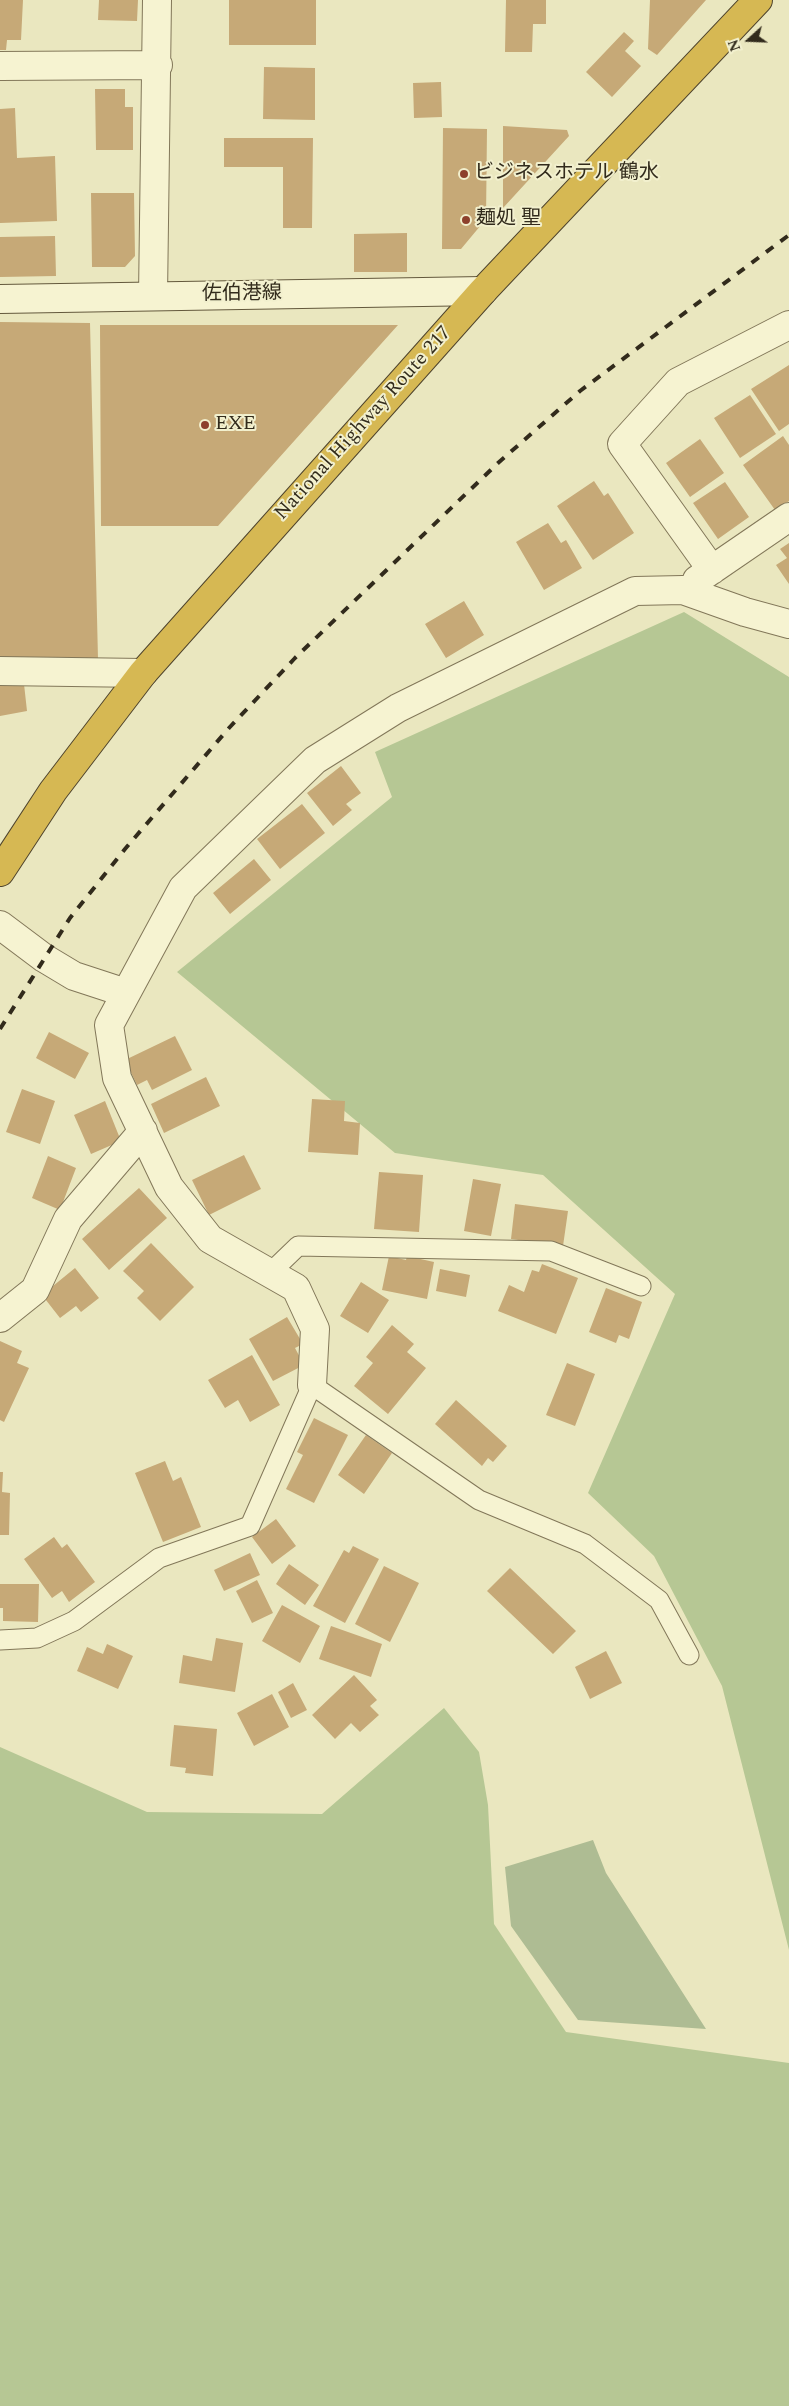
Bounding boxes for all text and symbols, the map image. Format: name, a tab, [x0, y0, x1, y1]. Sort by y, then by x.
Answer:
north arrow	[724, 15, 774, 65]
text: N	[723, 36, 746, 54]
place label: ビジネスホテル 鶴水	[474, 162, 659, 186]
marker: ビジネスホテル 鶴水	[458, 168, 470, 180]
place label: 麺処 聖	[476, 208, 541, 232]
marker: 麺処 聖	[460, 214, 472, 226]
street label: 佐伯港線	[202, 282, 282, 308]
street label: National Highway Route 217	[271, 322, 457, 526]
place label: EXE	[215, 413, 256, 437]
marker: EXE	[199, 419, 211, 431]

